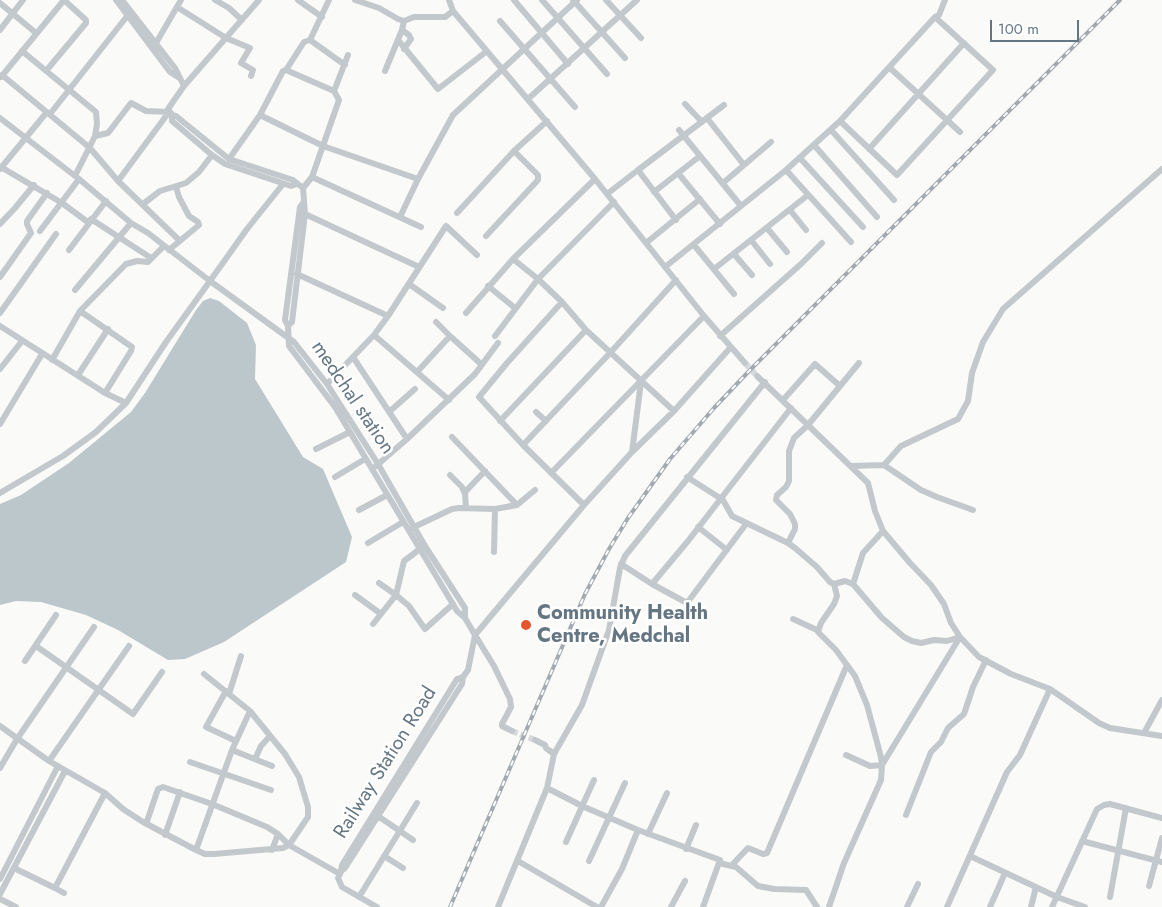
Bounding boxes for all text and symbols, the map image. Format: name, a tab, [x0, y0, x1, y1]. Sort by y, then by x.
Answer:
scale bar	[992, 10, 1081, 42]
text: 100 m	[998, 18, 1039, 40]
street label: medchal station	[305, 337, 399, 459]
place label: Community Health Centre, Medchal	[537, 602, 708, 649]
marker: Community Health Centre, Medchal	[519, 618, 533, 632]
street label: Railway Station Road	[330, 683, 442, 843]

